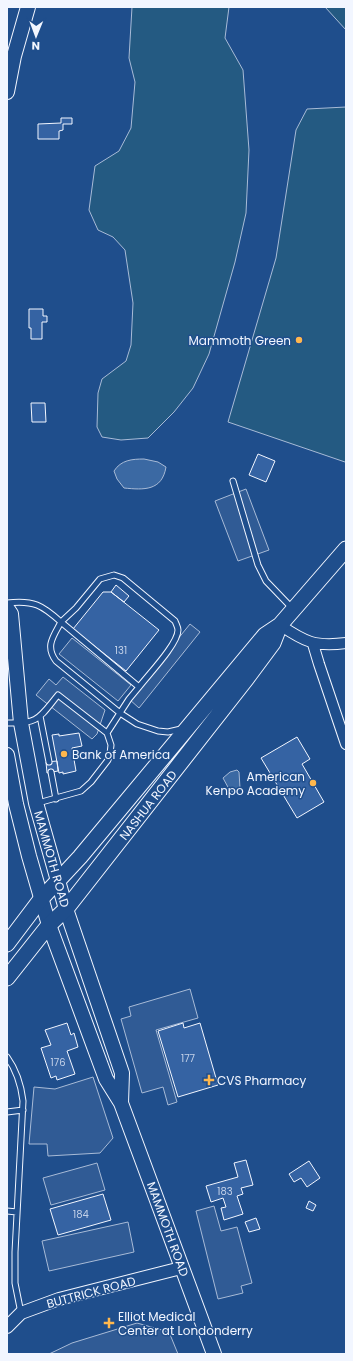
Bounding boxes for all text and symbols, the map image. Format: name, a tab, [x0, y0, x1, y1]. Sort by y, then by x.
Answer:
north arrow	[16, 16, 56, 56]
text: N	[32, 38, 40, 54]
place label: Mammoth Green	[189, 332, 291, 349]
marker: Mammoth Green	[294, 335, 304, 345]
house number: 131	[115, 643, 127, 658]
place label: Bank of America	[72, 746, 170, 763]
marker: Bank of America	[59, 749, 69, 759]
street label: NASHUA ROAD	[115, 766, 181, 844]
place label: American Kenpo Academy	[206, 768, 305, 799]
marker: American Kenpo Academy	[308, 778, 318, 788]
street label: MAMMOTH ROAD	[30, 809, 74, 909]
house number: 177	[181, 1051, 196, 1066]
house number: 176	[50, 1055, 66, 1070]
place label: CVS Pharmacy	[217, 1072, 307, 1089]
marker: CVS Pharmacy	[204, 1075, 214, 1085]
street label: MAMMOTH ROAD	[143, 1179, 193, 1279]
house number: 183	[217, 1184, 233, 1199]
house number: 184	[73, 1207, 89, 1222]
street label: BUTTRICK ROAD	[45, 1272, 137, 1312]
place label: Elliot Medical Center at Londonderry	[118, 1308, 253, 1339]
marker: Elliot Medical Center at Londonderry	[103, 1317, 115, 1329]

